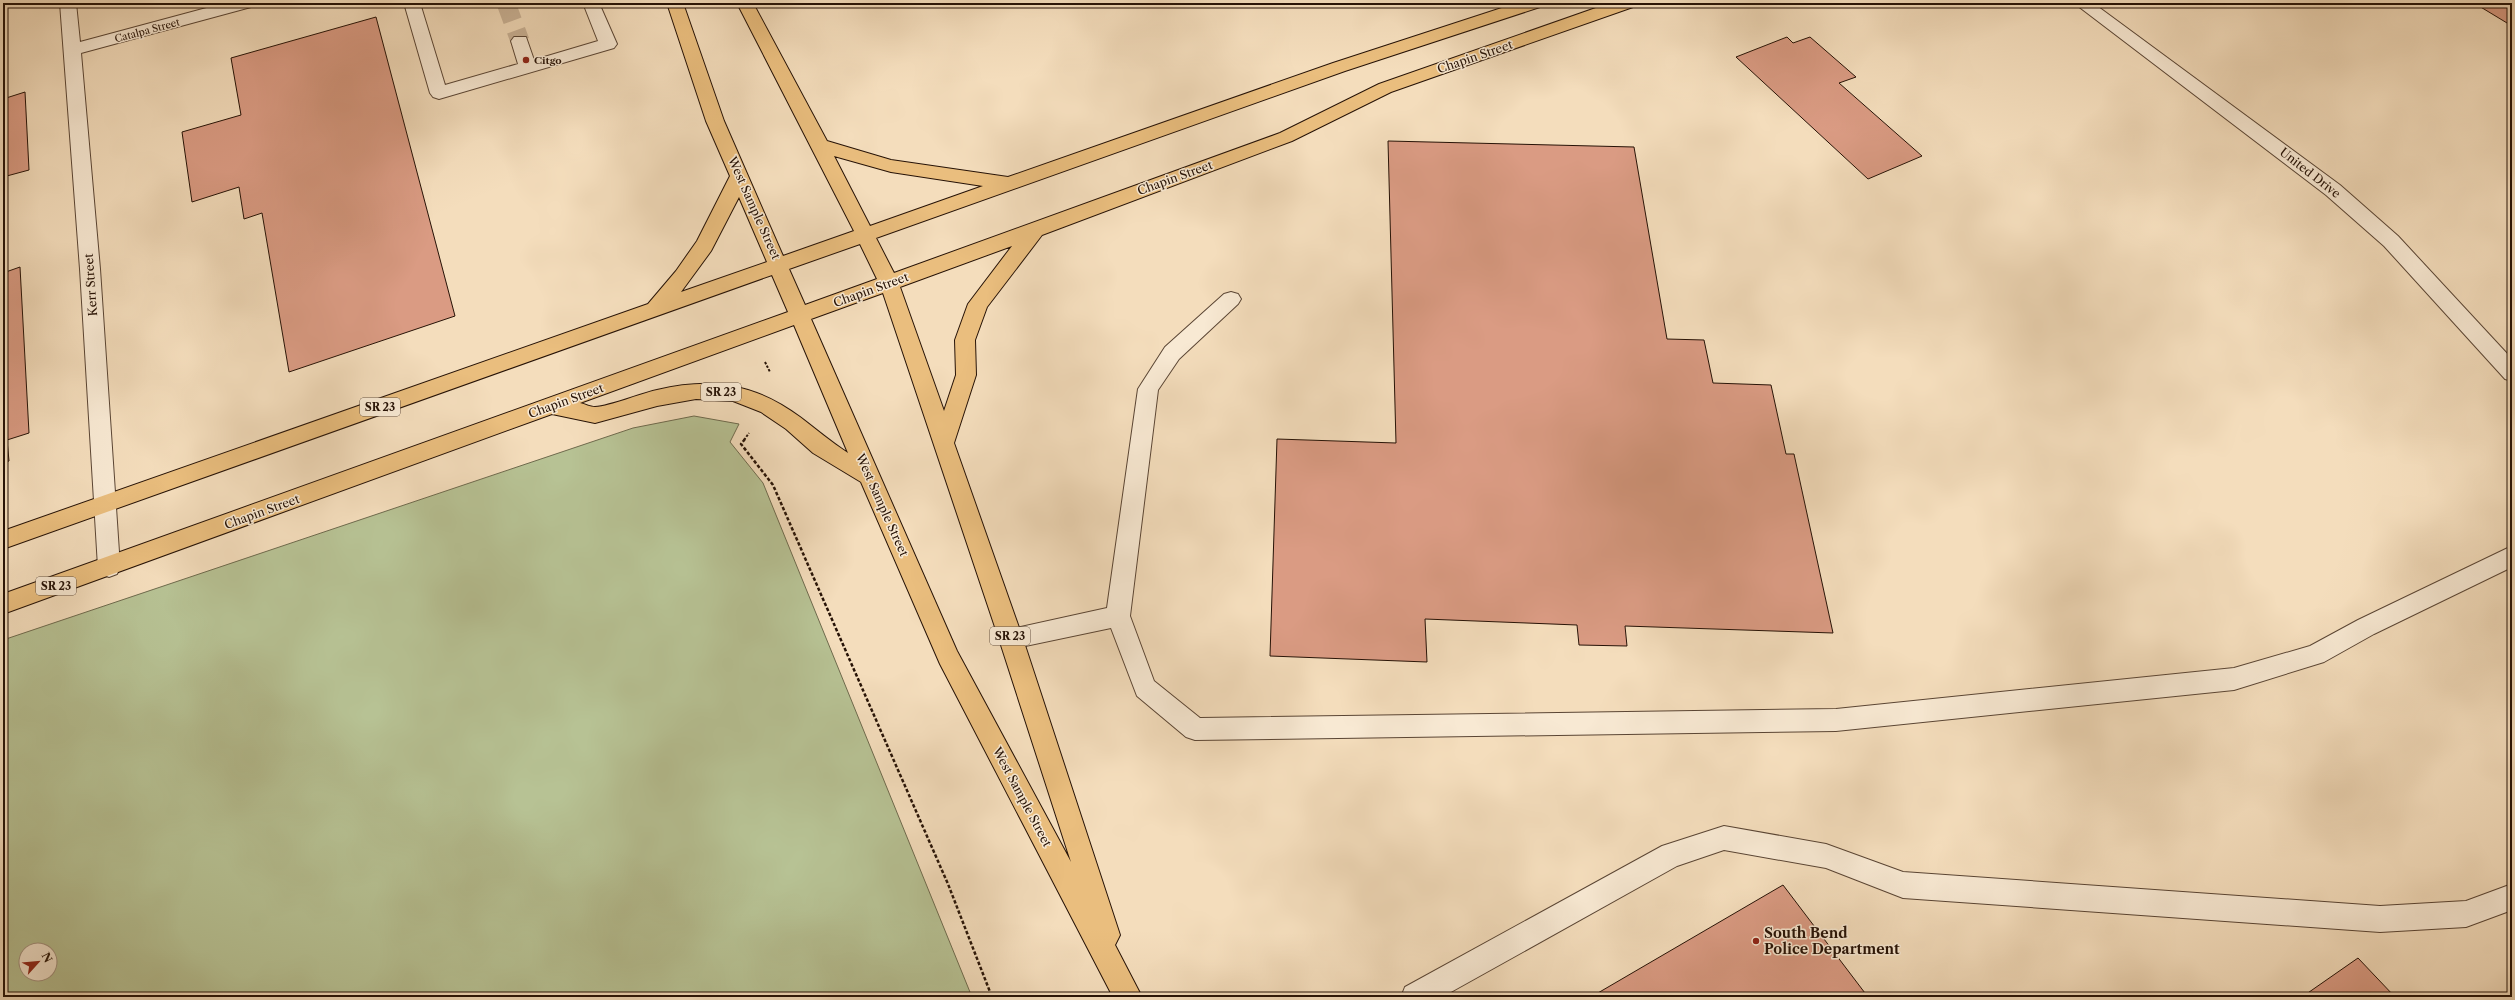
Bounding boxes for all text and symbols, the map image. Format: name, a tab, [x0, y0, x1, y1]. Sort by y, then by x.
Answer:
street label: Catalpa Street	[113, 15, 182, 45]
street label: Chapin Street	[1435, 36, 1515, 76]
place label: Citgo	[534, 54, 562, 67]
marker: Citgo	[521, 55, 531, 65]
street label: United Drive	[2277, 144, 2344, 201]
street label: West Sample Street	[725, 153, 784, 262]
street label: Chapin Street	[1135, 157, 1215, 198]
street label: Kerr Street	[81, 252, 100, 317]
street label: Chapin Street	[831, 269, 911, 310]
street label: Chapin Street	[526, 380, 606, 421]
road number: SR 23	[701, 383, 741, 401]
road number: SR 23	[360, 398, 400, 416]
street label: West Sample Street	[853, 450, 912, 559]
street label: Chapin Street	[222, 491, 302, 532]
road number: SR 23	[36, 577, 76, 595]
road number: SR 23	[990, 627, 1030, 645]
street label: West Sample Street	[989, 743, 1055, 850]
place label: South Bend Police Department	[1764, 924, 1900, 958]
marker: South Bend Police Department	[1751, 936, 1761, 946]
north arrow	[18, 942, 58, 982]
text: N	[39, 950, 56, 965]

